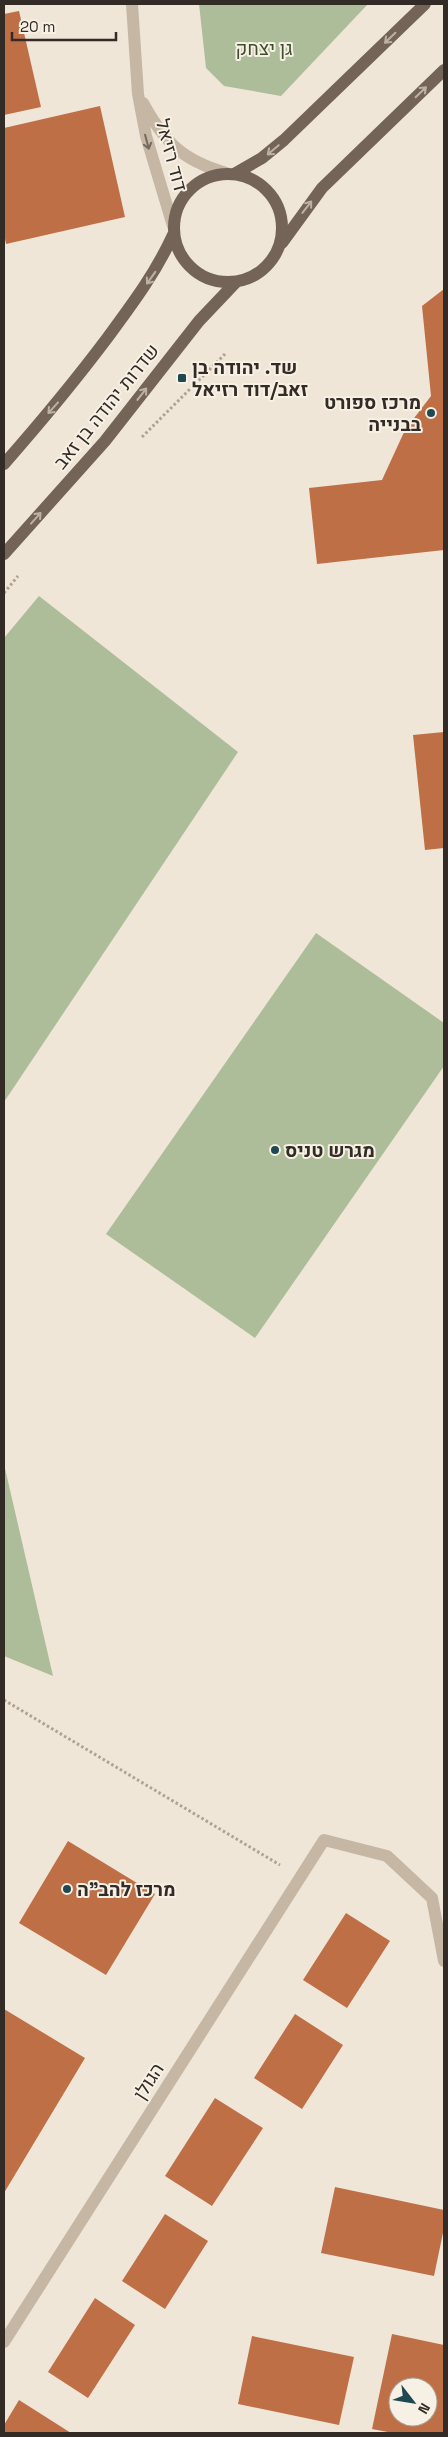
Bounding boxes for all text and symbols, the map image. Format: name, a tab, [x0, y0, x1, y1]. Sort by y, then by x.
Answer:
scale bar	[12, 10, 116, 42]
text: 20 m	[20, 17, 55, 36]
one-way arrow	[384, 32, 396, 44]
park label: גן יצחק	[235, 36, 293, 61]
one-way arrow	[415, 86, 427, 98]
street label: דוד רזיאל	[150, 116, 193, 194]
one-way arrow	[143, 133, 153, 149]
one-way arrow	[266, 144, 279, 156]
one-way arrow	[301, 201, 312, 214]
one-way arrow	[146, 271, 156, 285]
street label: שדרות יהודה בן זאב	[48, 338, 165, 474]
place label: שד. יהודה בן זאב/דוד רזיאל	[192, 355, 308, 402]
marker: שד. יהודה בן זאב/דוד רזיאל	[176, 372, 188, 384]
one-way arrow	[136, 388, 147, 401]
place label: מרכז ספורט בבנייה	[324, 390, 422, 437]
one-way arrow	[47, 402, 59, 415]
marker: מרכז ספורט בבנייה	[425, 407, 437, 419]
one-way arrow	[30, 511, 42, 524]
place label: מגרש טניס	[285, 1138, 375, 1163]
marker: מגרש טניס	[269, 1144, 281, 1156]
place label: מרכז להב"ה	[77, 1877, 176, 1902]
marker: מרכז להב"ה	[61, 1883, 73, 1895]
street label: הגולן	[127, 2058, 170, 2105]
north arrow	[388, 2377, 438, 2427]
text: N	[414, 2400, 434, 2417]

